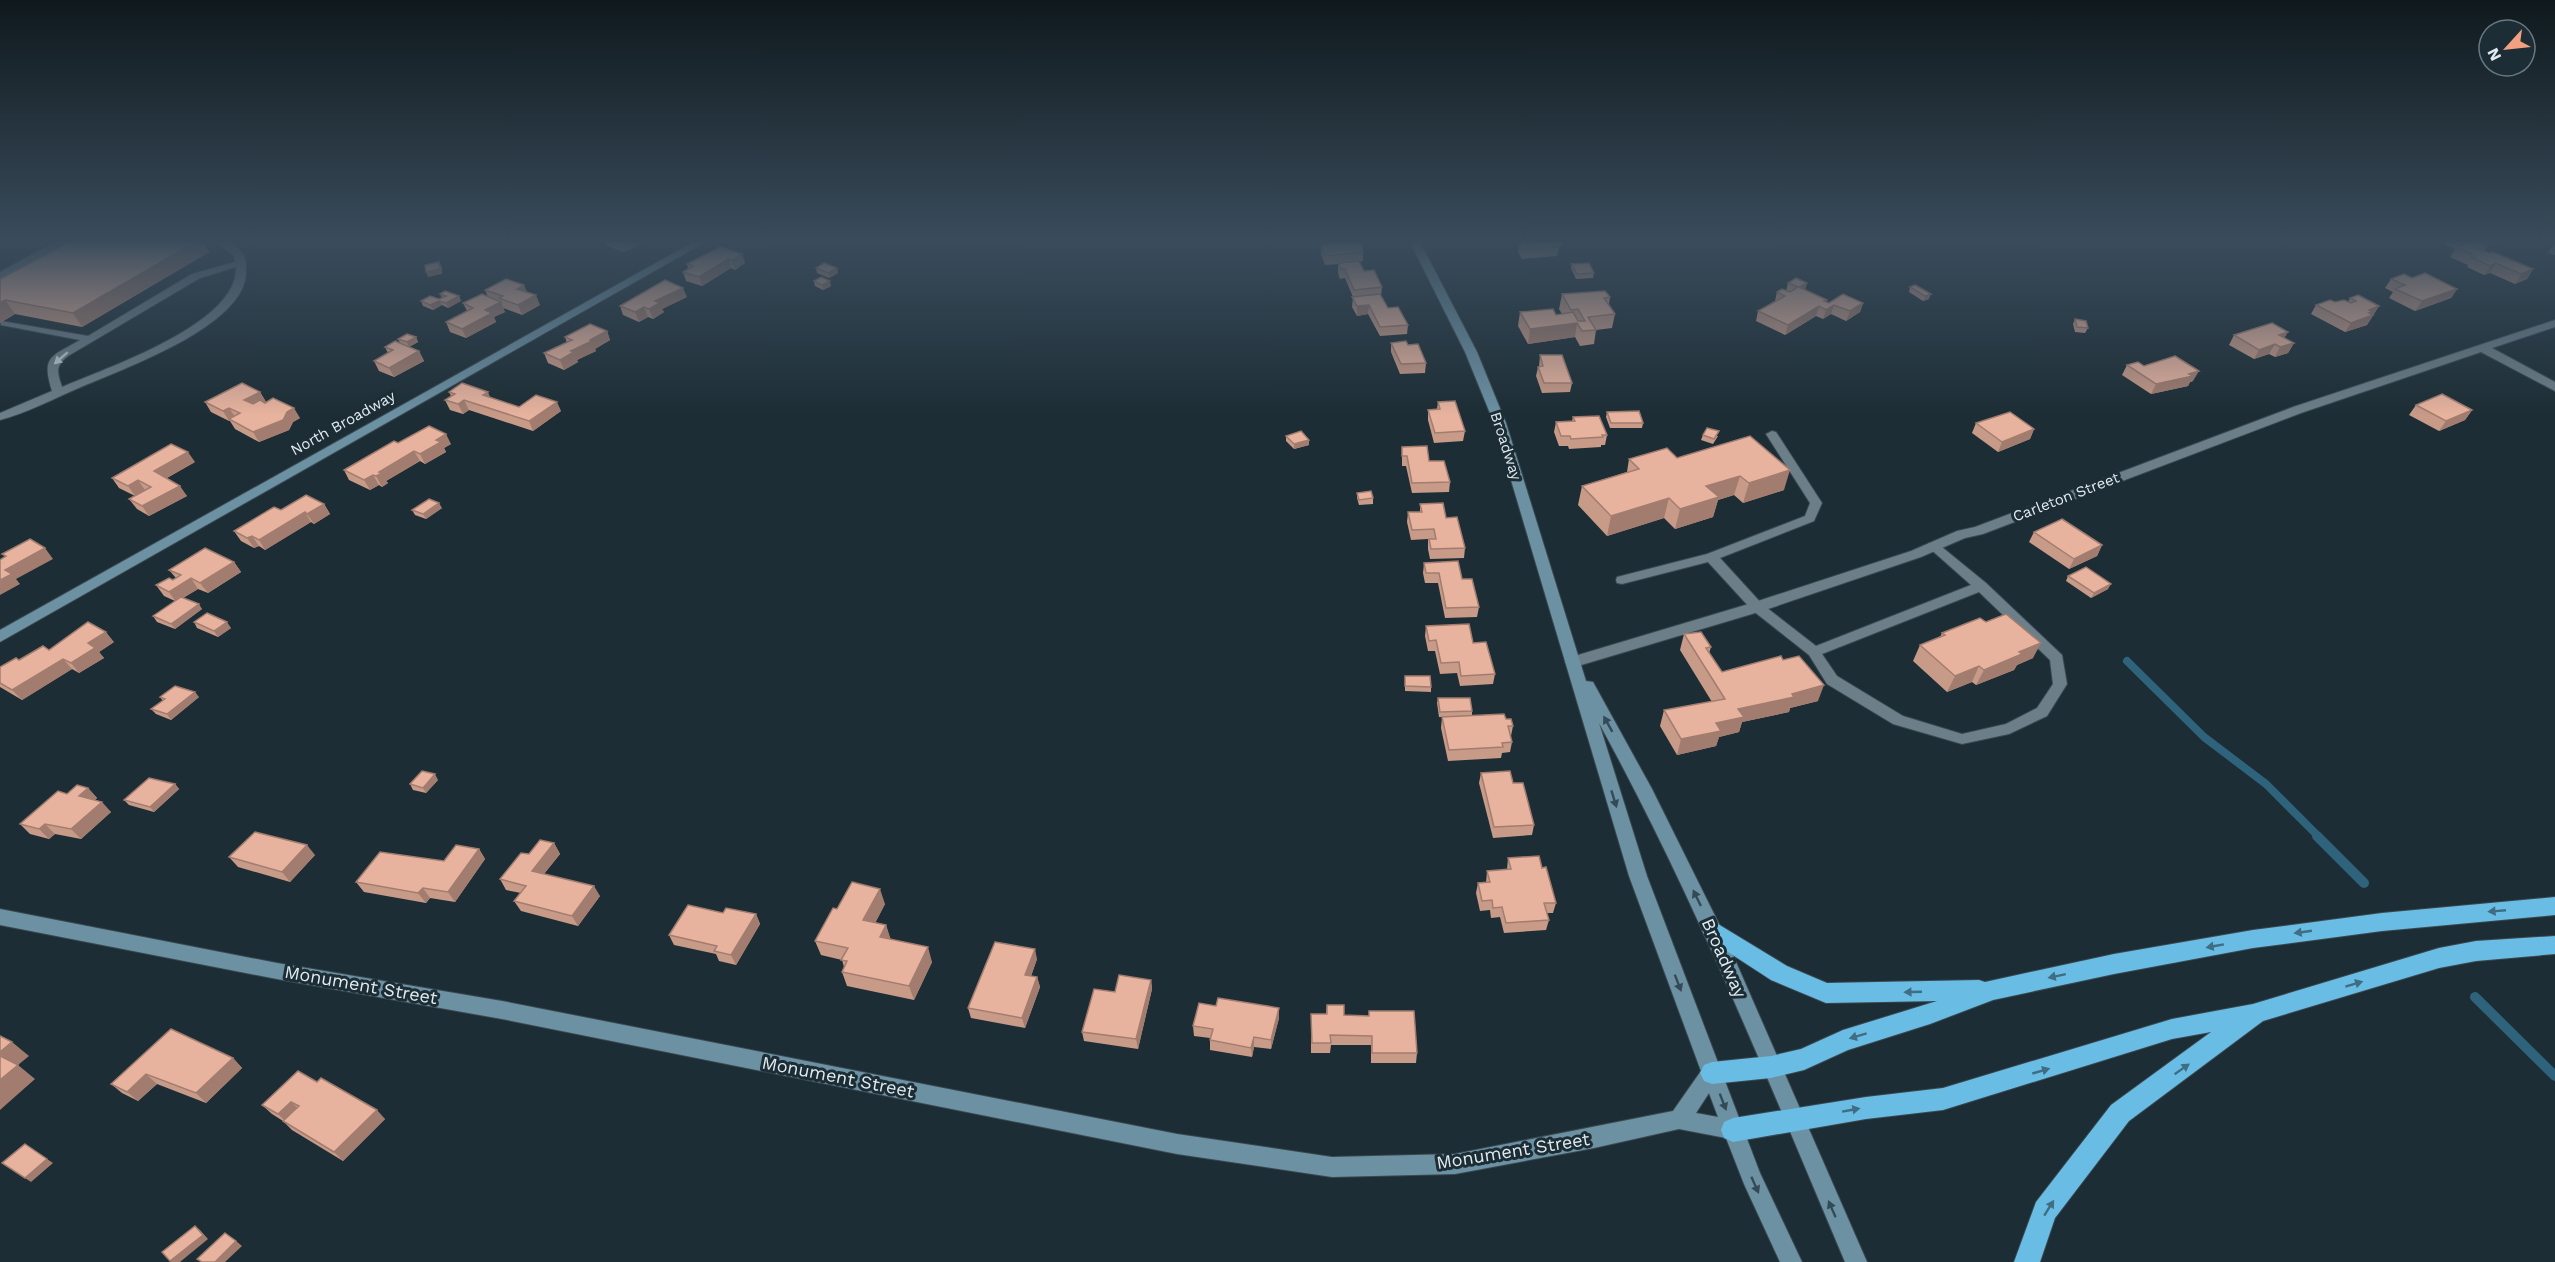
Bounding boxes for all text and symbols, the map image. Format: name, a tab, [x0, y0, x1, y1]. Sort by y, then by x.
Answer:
north arrow	[2477, 18, 2537, 78]
text: N	[2483, 45, 2505, 64]
one-way arrow	[53, 351, 68, 365]
street label: North Broadway	[287, 387, 399, 459]
street label: Broadway	[1487, 410, 1526, 483]
street label: Carleton Street	[2010, 468, 2123, 526]
one-way arrow	[1603, 716, 1613, 733]
one-way arrow	[1610, 790, 1619, 808]
one-way arrow	[1693, 889, 1702, 906]
one-way arrow	[2487, 906, 2506, 916]
street label: Broadway	[1698, 915, 1752, 1001]
one-way arrow	[2293, 928, 2312, 937]
one-way arrow	[2206, 942, 2225, 951]
street label: Monument Street	[283, 961, 440, 1008]
one-way arrow	[2047, 972, 2066, 981]
one-way arrow	[1673, 974, 1683, 992]
one-way arrow	[2345, 979, 2363, 988]
one-way arrow	[1904, 988, 1923, 997]
one-way arrow	[1849, 1032, 1867, 1041]
street label: Monument Street	[760, 1051, 916, 1102]
one-way arrow	[2174, 1063, 2190, 1075]
one-way arrow	[2032, 1065, 2050, 1075]
one-way arrow	[1718, 1093, 1728, 1111]
one-way arrow	[1842, 1106, 1861, 1115]
street label: Monument Street	[1435, 1128, 1591, 1173]
one-way arrow	[1750, 1176, 1760, 1194]
one-way arrow	[1827, 1199, 1837, 1217]
one-way arrow	[2043, 1200, 2054, 1216]

